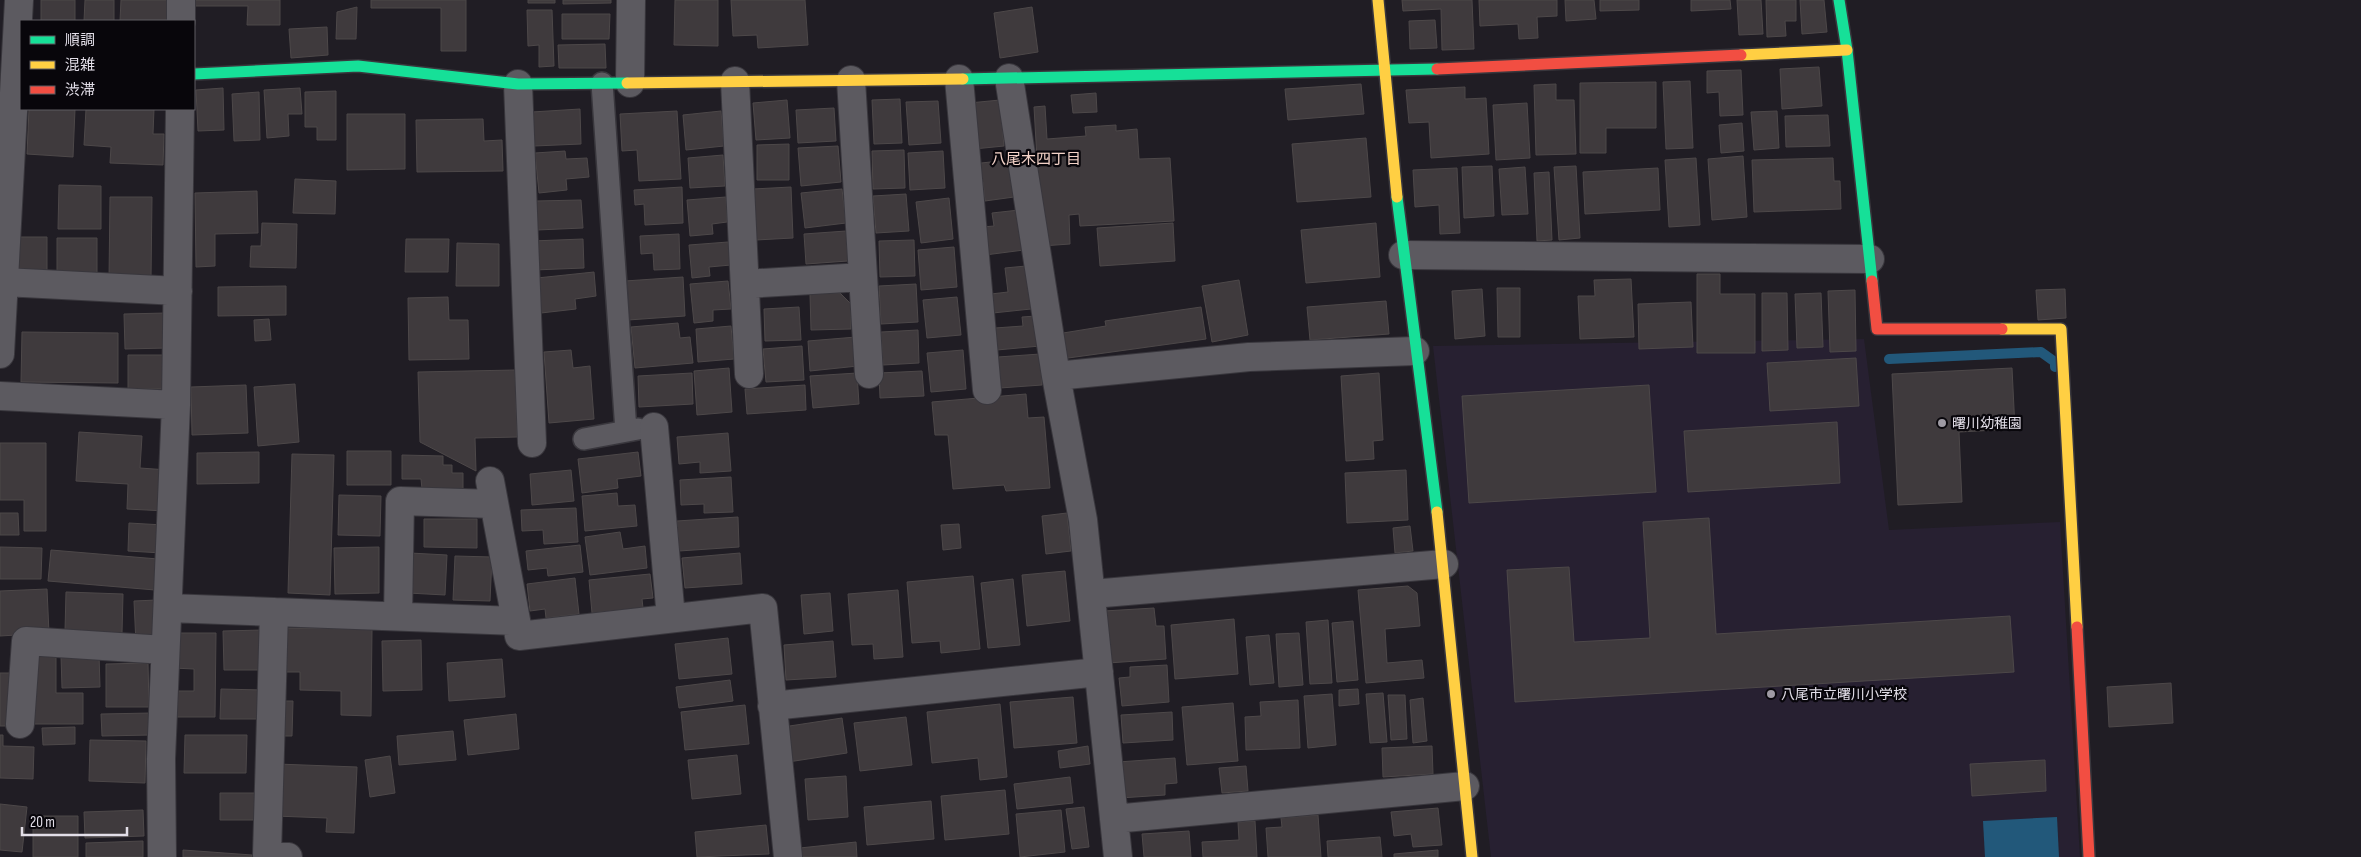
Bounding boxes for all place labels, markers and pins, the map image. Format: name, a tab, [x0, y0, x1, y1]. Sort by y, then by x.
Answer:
place label: 曙川幼稚園	[1952, 415, 2022, 432]
marker: 曙川幼稚園	[1936, 417, 1948, 429]
place label: 八尾市立曙川小学校	[1781, 686, 1907, 703]
marker: 八尾市立曙川小学校	[1765, 688, 1777, 700]

